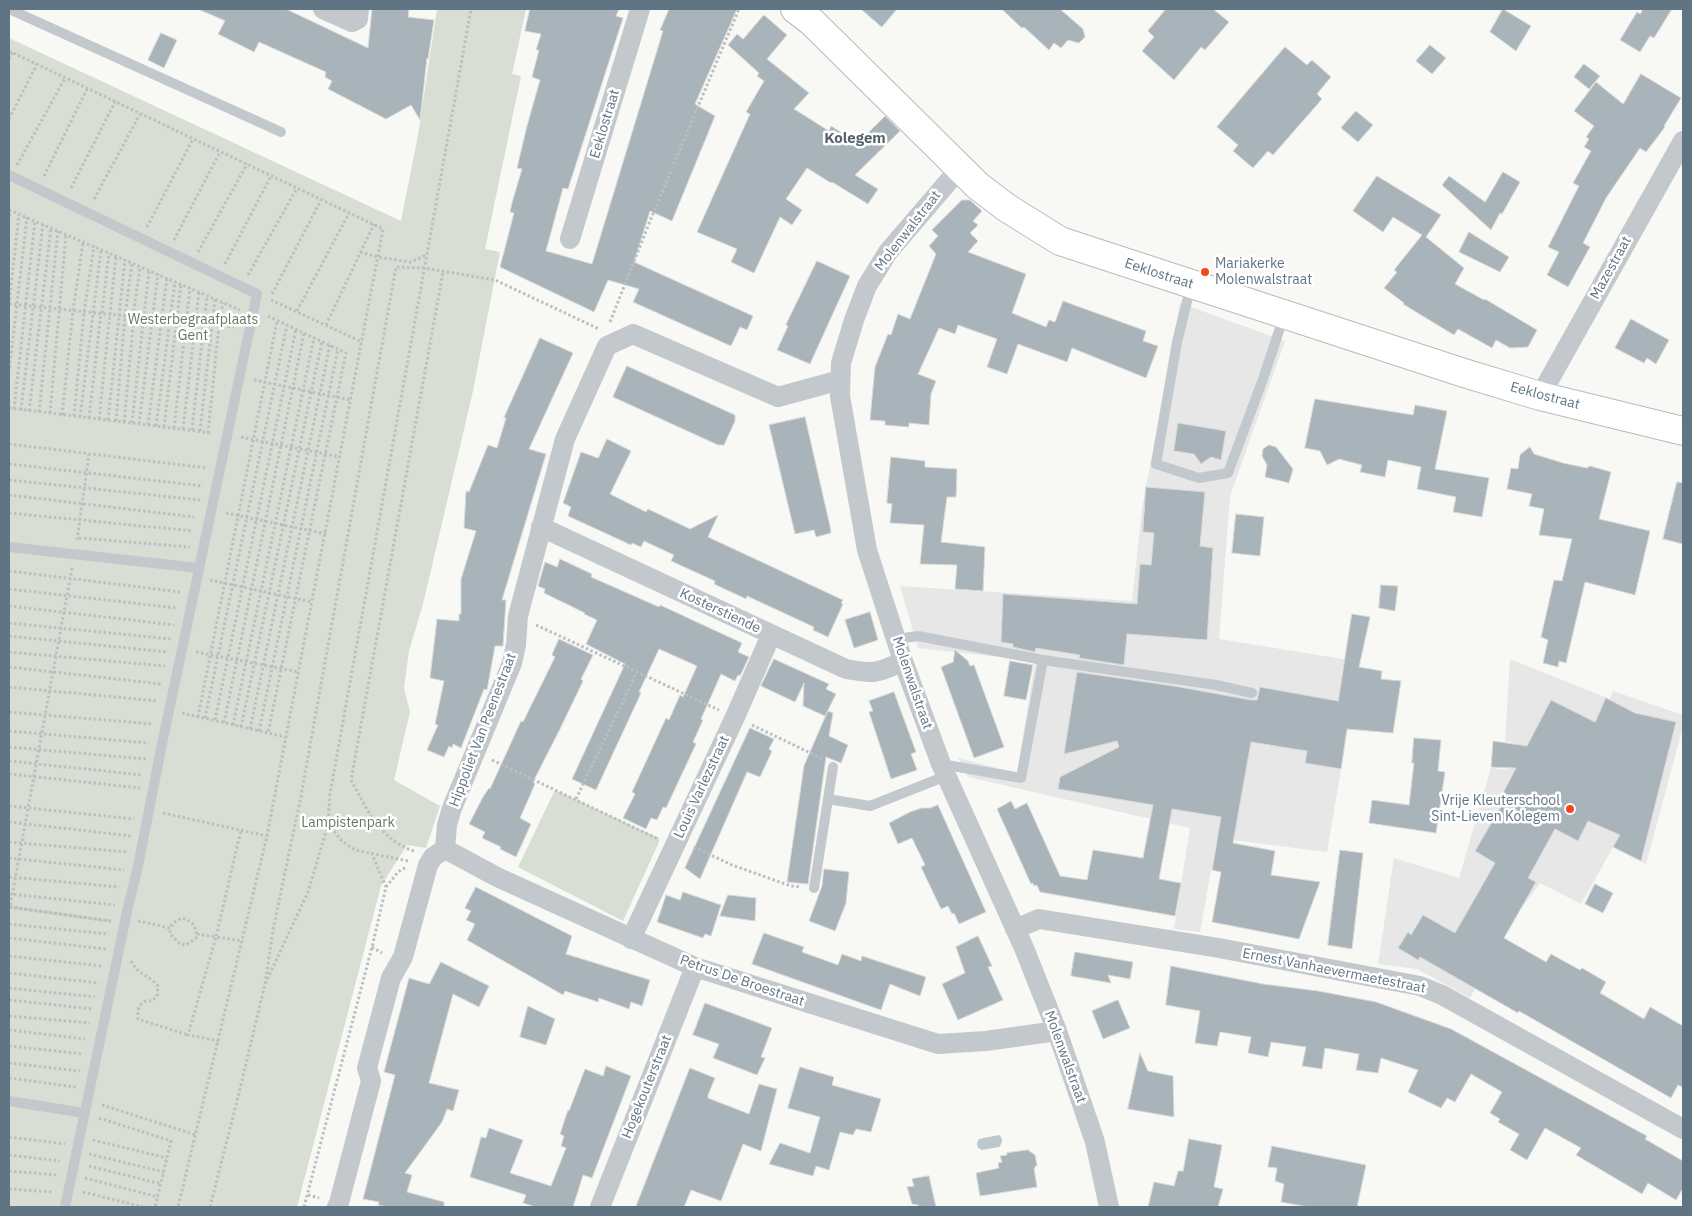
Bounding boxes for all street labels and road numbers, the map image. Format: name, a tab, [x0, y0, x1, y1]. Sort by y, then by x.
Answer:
street label: Eeklostraat	[587, 87, 623, 161]
street label: Molenwalstraat	[871, 188, 945, 274]
street label: Mazestraat	[1587, 234, 1635, 302]
street label: Eeklostraat	[1122, 255, 1196, 293]
street label: Eeklostraat	[1508, 379, 1582, 413]
street label: Kosterstiende	[677, 585, 763, 637]
street label: Molenwalstraat	[888, 634, 936, 732]
street label: Hippoliet Van Peenestraat	[446, 651, 520, 809]
street label: Louis Varlezstraat	[671, 733, 733, 841]
street label: Ernest Vanhaevermaetestraat	[1241, 945, 1427, 997]
street label: Petrus De Broestraat	[677, 952, 807, 1010]
street label: Molenwalstraat	[1041, 1009, 1089, 1105]
street label: Hogekouterstraat	[619, 1033, 675, 1141]

